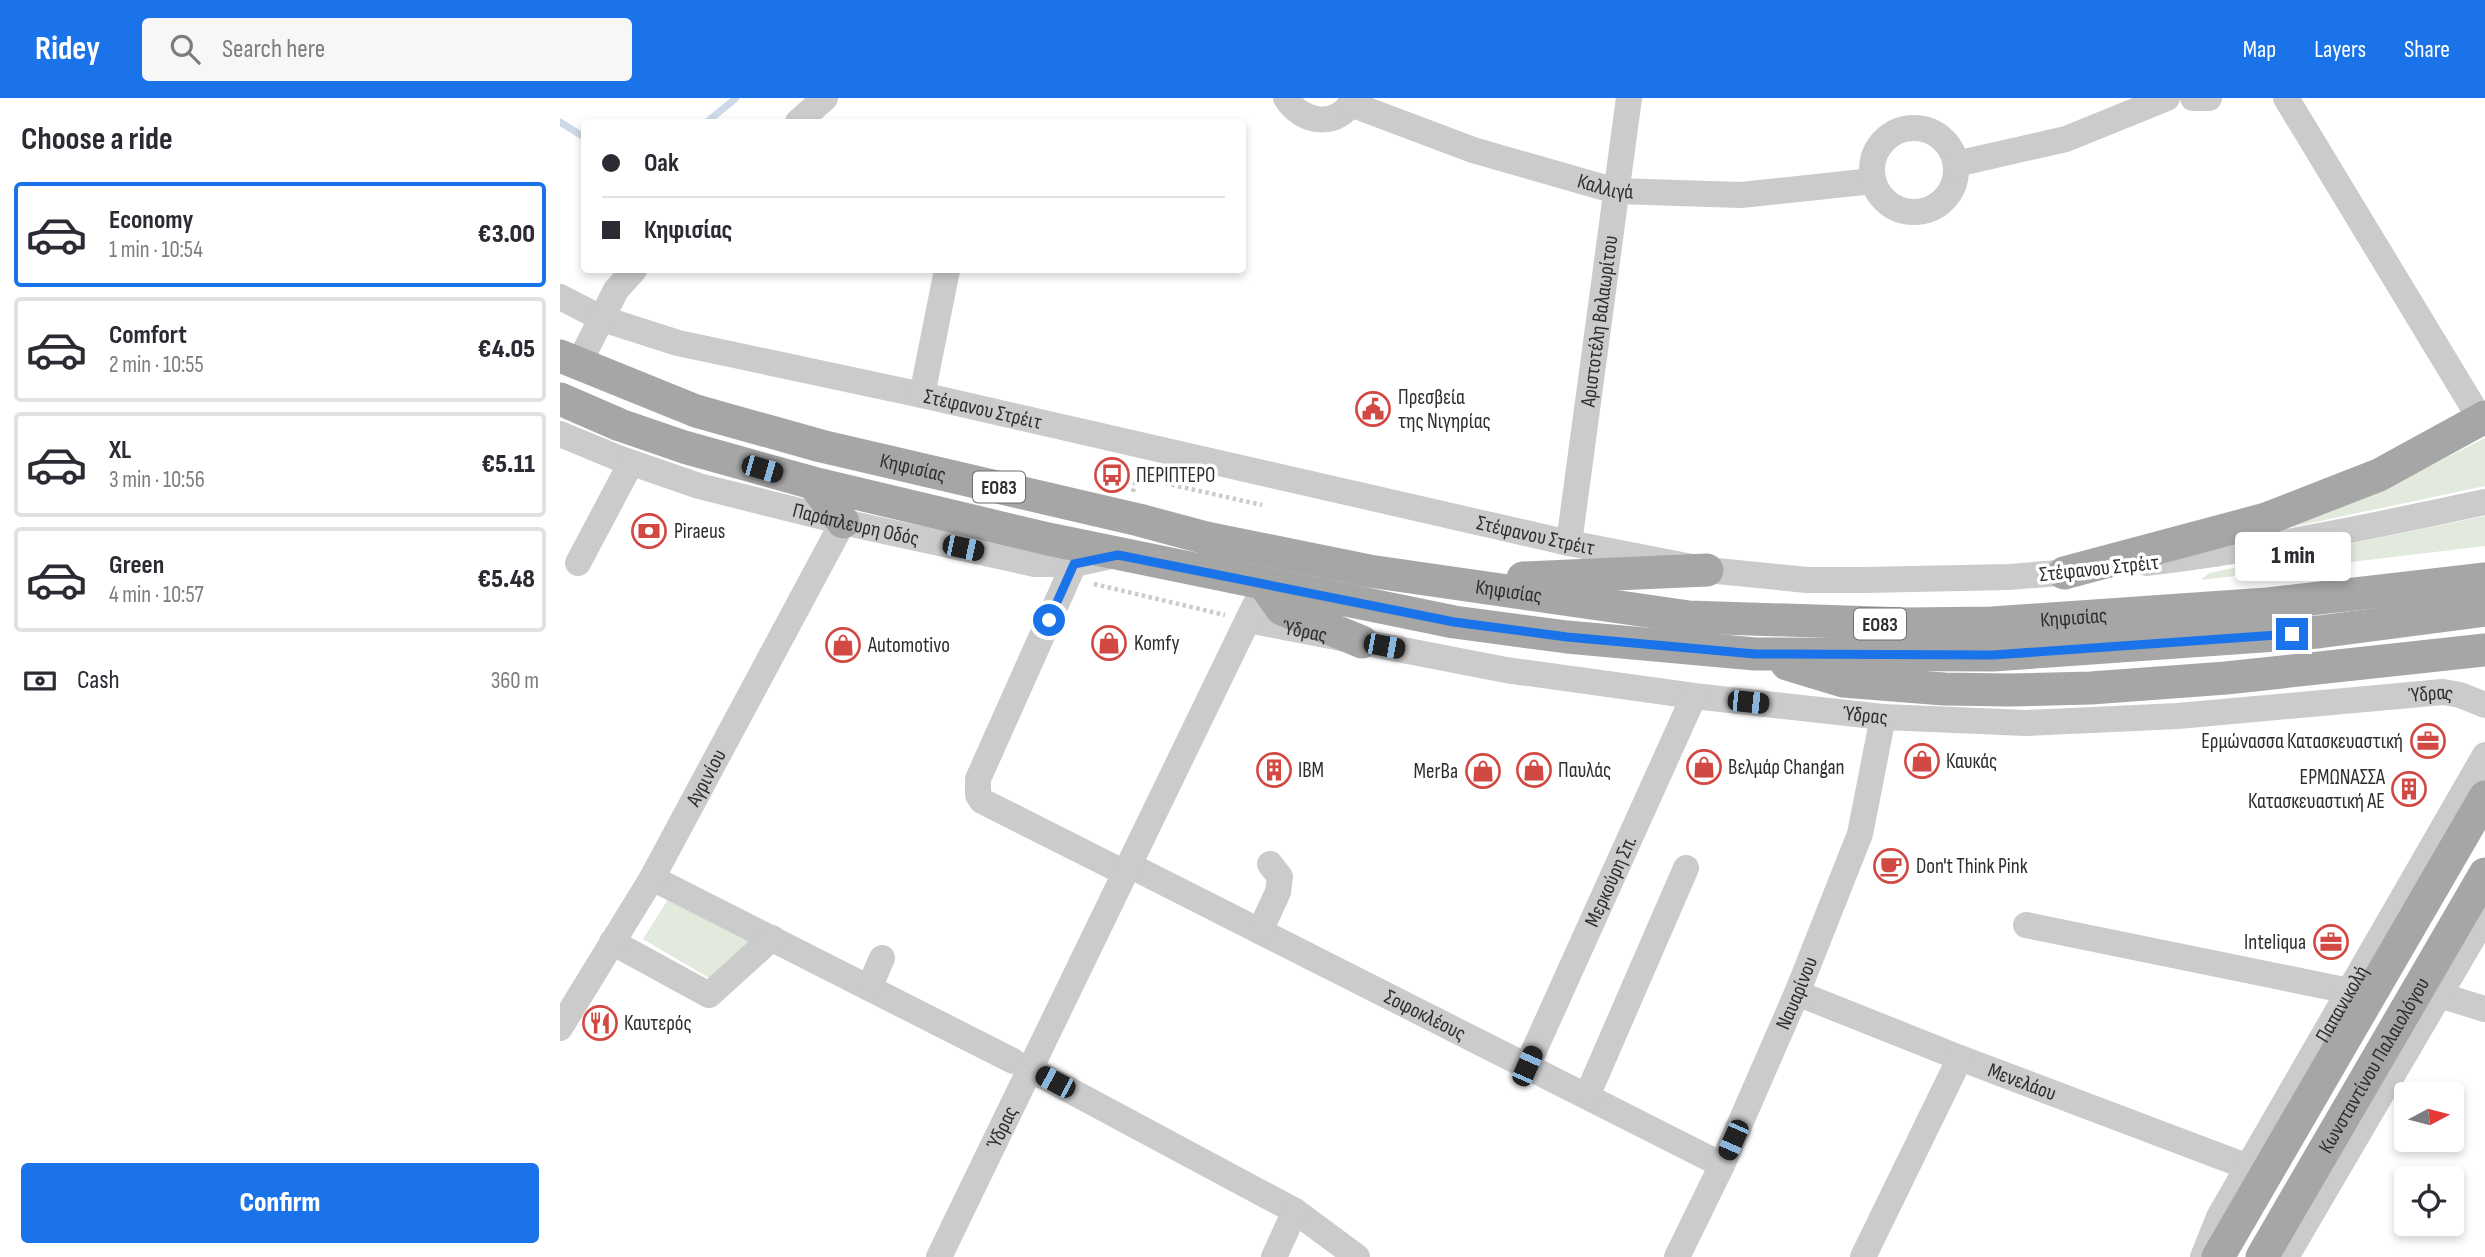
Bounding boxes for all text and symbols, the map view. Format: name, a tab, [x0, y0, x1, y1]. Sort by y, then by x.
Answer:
search box	[142, 18, 632, 81]
text: Ridey	[35, 29, 100, 69]
icon: search	[166, 30, 204, 68]
text: Search here	[222, 34, 325, 65]
text: Map	[2243, 35, 2276, 64]
text: Layers	[2314, 35, 2366, 64]
text: Share	[2404, 35, 2450, 64]
text: Choose a ride	[21, 120, 173, 159]
text: Oak	[644, 148, 679, 179]
street label: Καλλιγά	[1574, 169, 1634, 205]
icon: car	[25, 203, 88, 266]
text: Economy	[109, 205, 193, 236]
text: Κηφισίας	[644, 215, 732, 246]
text: €3.00	[478, 219, 535, 250]
street label: Αριστοτέλη Βαλαωρίτου	[1575, 234, 1623, 409]
text: 1 min · 10:54	[109, 236, 203, 264]
icon: car	[25, 318, 88, 381]
text: Comfort	[109, 320, 187, 351]
text: €4.05	[478, 334, 535, 365]
text: 2 min · 10:55	[109, 351, 204, 379]
street label: Στέφανου Στρέιτ	[921, 384, 1044, 435]
place label: Πρεσβεία της Νιγηρίας	[1398, 385, 1491, 434]
public building icon: Πρεσβεία της Νιγηρίας	[1354, 390, 1392, 428]
icon: car	[25, 433, 88, 496]
text: XL	[109, 435, 131, 466]
street label: Κηφισίας	[877, 448, 948, 488]
text: €5.11	[482, 449, 535, 480]
car	[739, 453, 786, 485]
bus stop icon: ΠΕΡΙΠΤΕΡΟ	[1093, 456, 1131, 494]
place label: ΠΕΡΙΠΤΕΡΟ	[1136, 463, 1215, 488]
text: 3 min · 10:56	[109, 466, 205, 494]
road number: ΕΟ83	[973, 472, 1025, 502]
street label: Παράπλευρη Οδός	[790, 498, 921, 551]
street label: Στέφανου Στρέιτ	[1474, 510, 1597, 561]
bank icon: Piraeus	[630, 512, 668, 550]
place label: Piraeus	[674, 519, 725, 544]
callout: 1 min	[2234, 532, 2350, 582]
car	[941, 533, 986, 563]
text: 1 min	[2271, 542, 2315, 570]
icon: car	[25, 548, 88, 611]
text: Green	[109, 550, 164, 581]
street label: Στέφανου Στρέιτ	[2038, 550, 2160, 587]
text: €5.48	[477, 564, 535, 595]
street label: Κηφισίας	[1474, 574, 1544, 609]
text: 4 min · 10:57	[109, 581, 204, 609]
street label: Κηφισίας	[2039, 603, 2108, 633]
route start	[1033, 604, 1065, 636]
road number: ΕΟ83	[1854, 608, 1906, 639]
street label: Ύδρας	[1279, 615, 1329, 648]
route end	[2276, 618, 2308, 650]
shop icon: Komfy	[1090, 624, 1128, 662]
shop icon: Automotivo	[824, 626, 862, 664]
place label: Komfy	[1134, 631, 1180, 656]
car	[1362, 632, 1407, 660]
place label: Automotivo	[867, 633, 950, 658]
icon: cash	[21, 662, 59, 700]
text: Cash	[77, 665, 120, 696]
text: 360 m	[491, 667, 539, 695]
street label: Ύδρας	[2406, 680, 2455, 708]
car	[1727, 689, 1770, 715]
street label: Ύδρας	[1841, 701, 1888, 730]
office icon: Ερμώνασσα Κατασκευαστική	[2409, 722, 2447, 760]
place label: Ερμώνασσα Κατασκευαστική	[2201, 729, 2403, 754]
shop icon: Καυκάς	[1903, 742, 1941, 780]
street label: Αγρινίου	[680, 745, 732, 811]
shop icon: Βελμάρ Changan	[1685, 748, 1723, 786]
place label: Καυκάς	[1946, 749, 1997, 774]
building icon: IBM	[1255, 751, 1293, 789]
shop icon: Παυλάς	[1515, 751, 1553, 789]
shop icon: MerBa	[1464, 752, 1502, 790]
place label: Βελμάρ Changan	[1728, 755, 1845, 780]
place label: IBM	[1298, 758, 1324, 783]
place label: Παυλάς	[1558, 758, 1611, 783]
place label: MerBa	[1414, 759, 1458, 784]
place label: ΕΡΜΩΝΑΣΣΑ Κατασκευαστική ΑΕ	[2248, 765, 2386, 814]
building icon: ΕΡΜΩΝΑΣΣΑ Κατασκευαστική ΑΕ	[2390, 770, 2428, 808]
street label: Μερκούρη Σπ.	[1580, 832, 1642, 931]
cafe icon: Don't Think Pink	[1872, 847, 1910, 885]
place label: Don't Think Pink	[1916, 854, 2028, 879]
office icon: Inteliqua	[2312, 923, 2350, 961]
place label: Inteliqua	[2244, 930, 2306, 955]
street label: Ναυαρίνου	[1771, 953, 1823, 1033]
street label: Παπανικολή	[2310, 961, 2374, 1047]
street label: Κωνσταντίνου Παλαιολόγου	[2313, 973, 2435, 1158]
street label: Σοφοκλέους	[1380, 984, 1470, 1046]
restaurant icon: Καυτερός	[581, 1004, 619, 1042]
place label: Καυτερός	[624, 1011, 692, 1036]
car	[1509, 1043, 1546, 1089]
street label: Μενελάου	[1984, 1058, 2060, 1106]
car	[1032, 1063, 1079, 1101]
north arrow	[2394, 1082, 2464, 1152]
map controls	[2394, 1082, 2464, 1236]
street label: Ύδρας	[981, 1102, 1023, 1154]
car	[1715, 1117, 1752, 1163]
button: Confirm	[21, 1163, 539, 1243]
button: locate	[2394, 1166, 2464, 1236]

